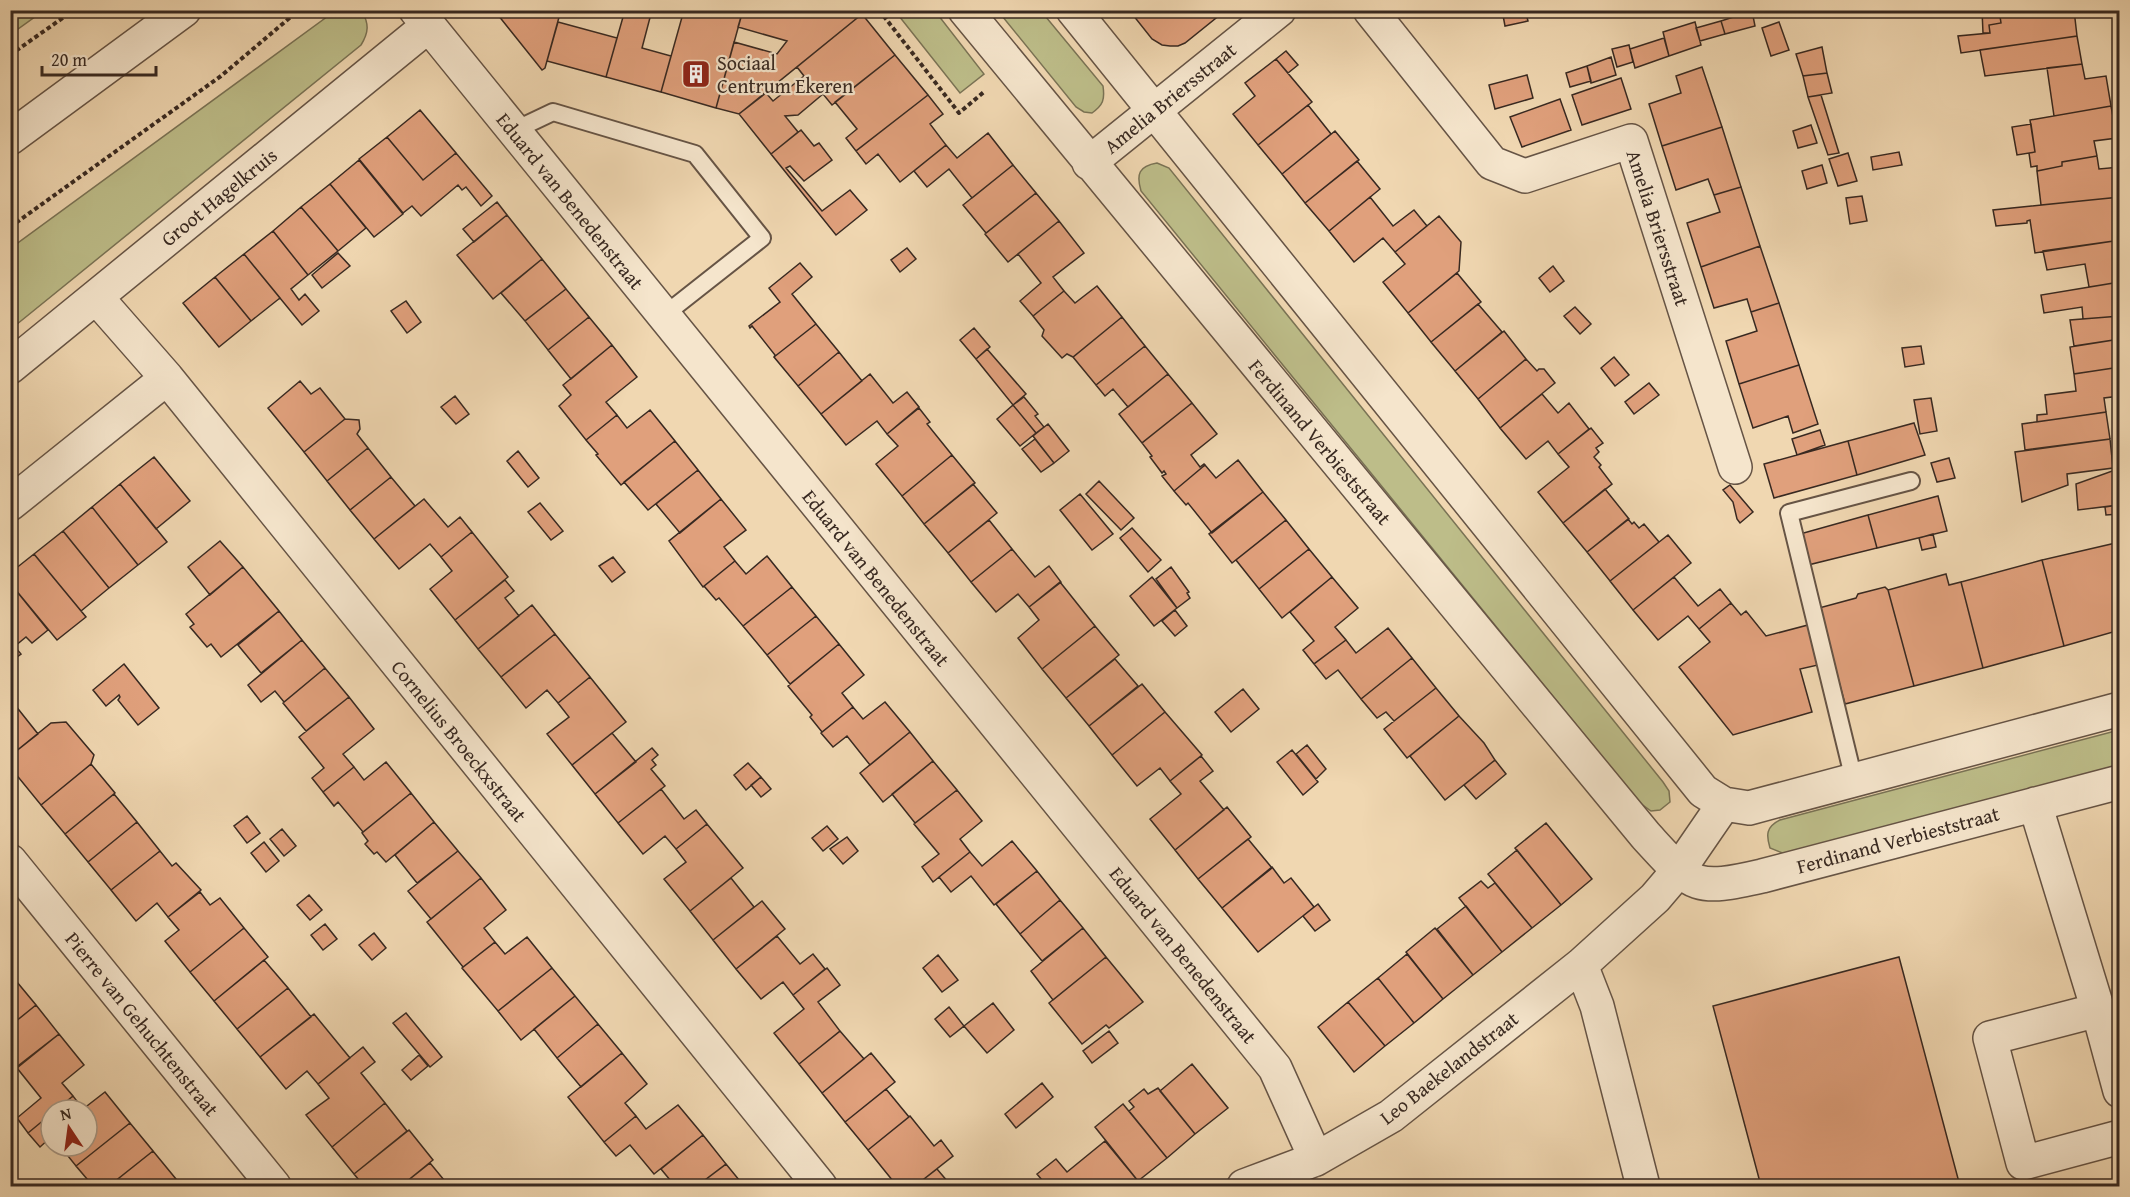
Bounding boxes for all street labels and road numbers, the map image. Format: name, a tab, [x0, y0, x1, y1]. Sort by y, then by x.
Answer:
street label: Amelia Briersstraat	[1097, 35, 1242, 160]
street label: Eduard van Benedenstraat	[490, 106, 651, 295]
street label: Groot Hagelkruis	[154, 141, 283, 253]
street label: Amelia Briersstraat	[1620, 146, 1697, 310]
street label: Ferdinand Verbieststraat	[1242, 352, 1399, 531]
street label: Eduard van Benedenstraat	[796, 483, 957, 672]
street label: Cornelius Broeckxstraat	[385, 653, 534, 828]
street label: Ferdinand Verbieststraat	[1793, 799, 2002, 881]
street label: Eduard van Benedenstraat	[1103, 860, 1264, 1049]
street label: Pierre van Gehuchtenstraat	[59, 925, 226, 1122]
street label: Leo Baekelandstraat	[1373, 1004, 1524, 1131]

